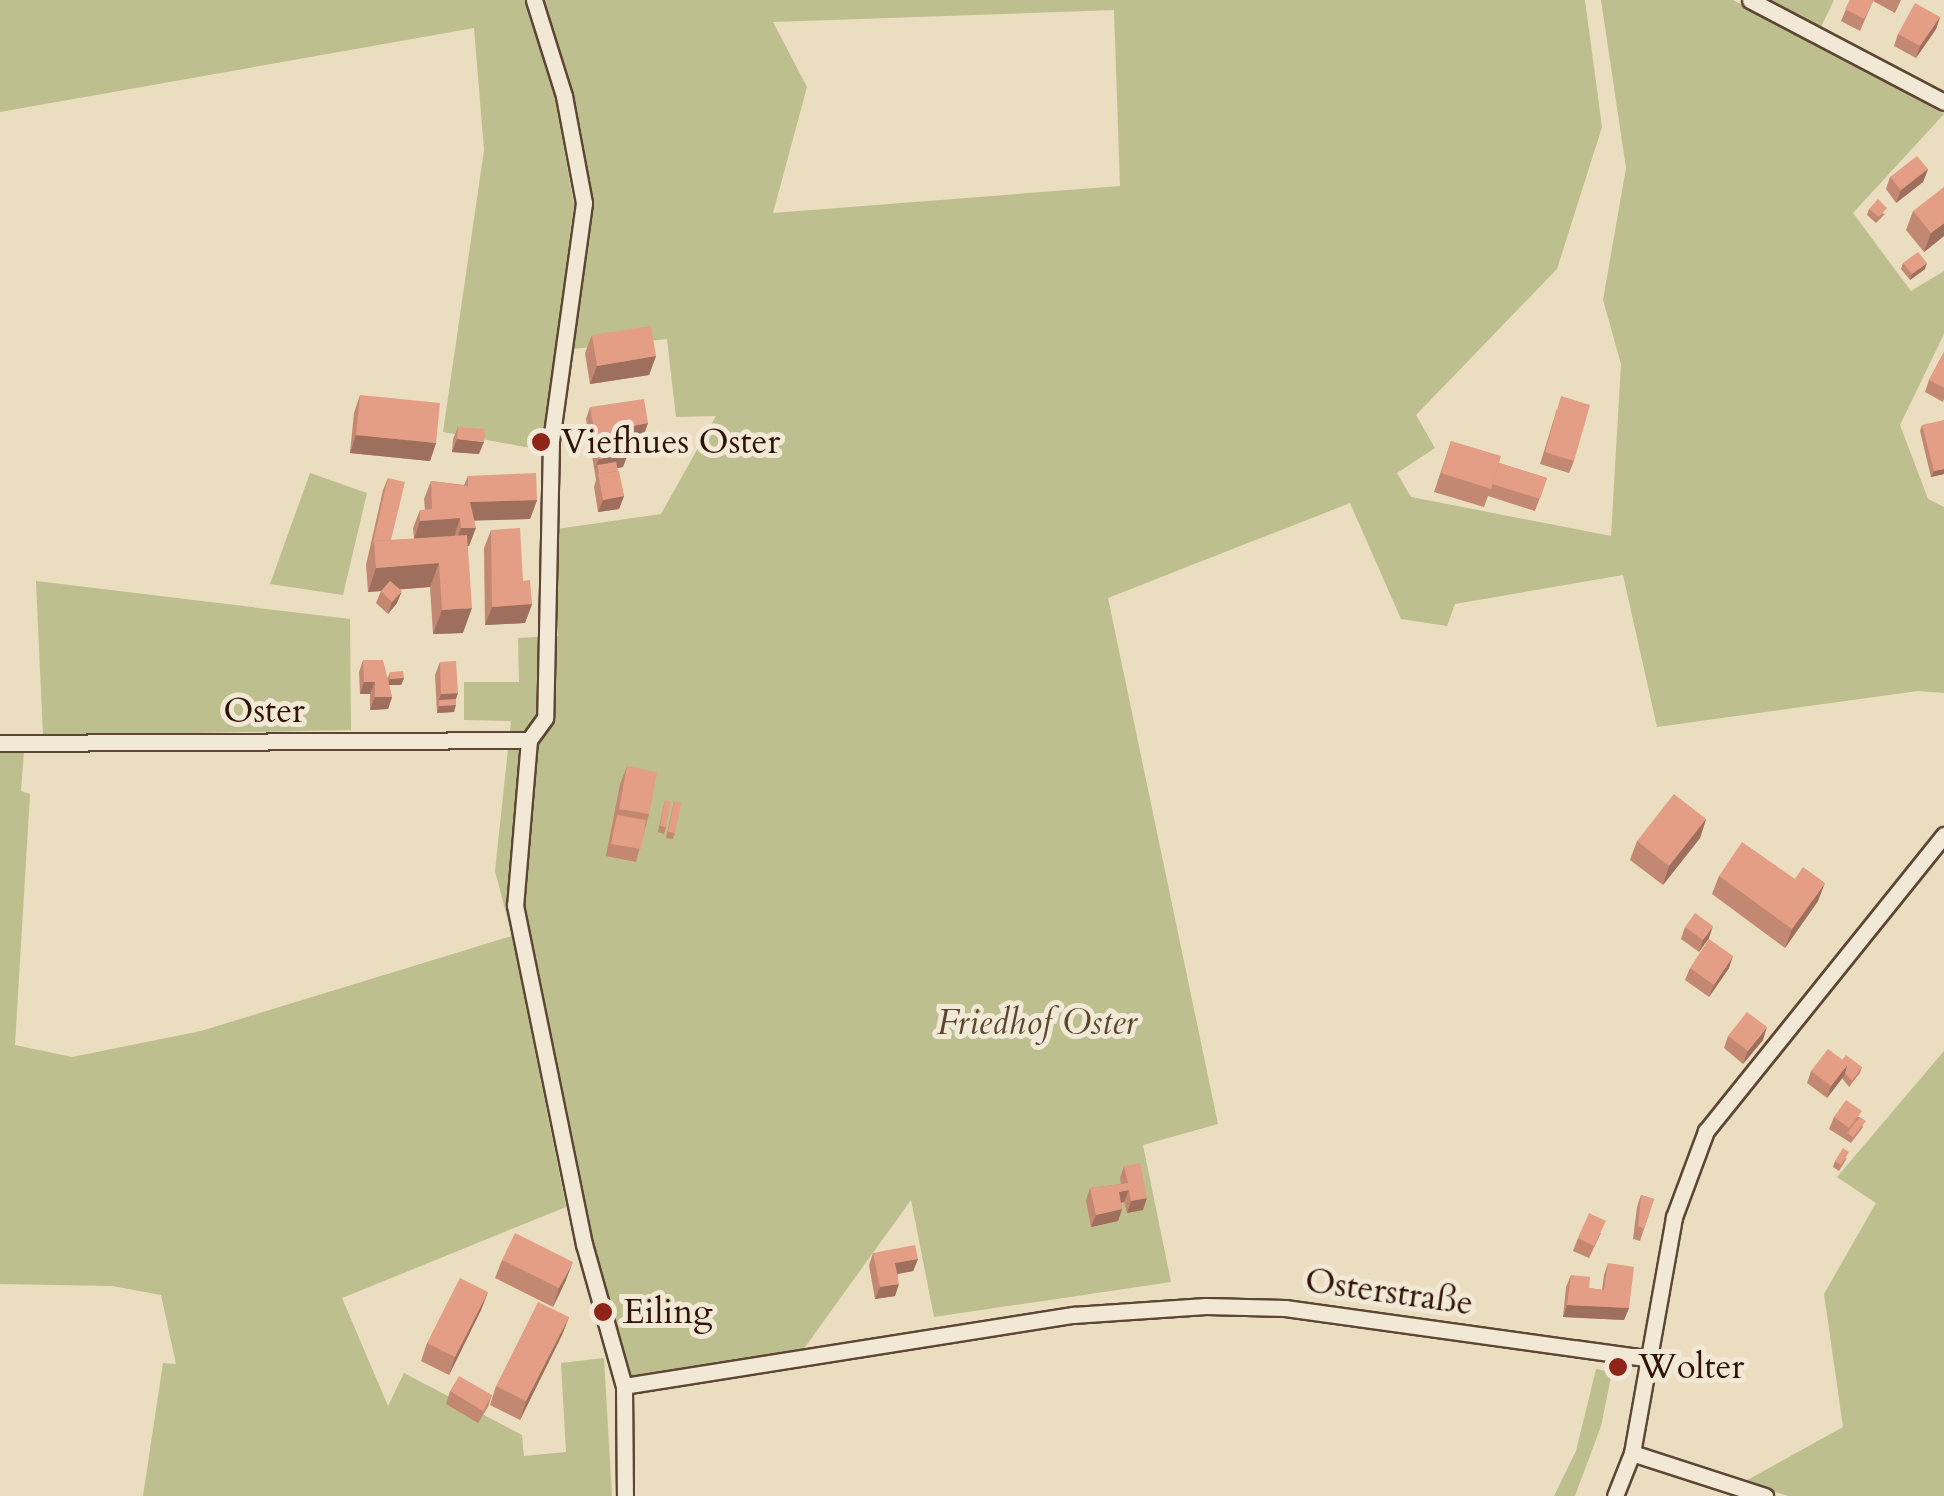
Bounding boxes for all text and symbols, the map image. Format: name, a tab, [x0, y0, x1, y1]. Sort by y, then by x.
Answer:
place label: Viefhues Oster	[561, 421, 780, 463]
marker: Viefhues Oster	[530, 431, 552, 453]
street label: Oster	[223, 690, 305, 732]
park label: Friedhof Oster	[937, 1002, 1137, 1044]
street label: Osterstraße	[1302, 1259, 1476, 1325]
place label: Eiling	[623, 1291, 713, 1333]
marker: Eiling	[592, 1301, 614, 1323]
place label: Wolter	[1638, 1346, 1744, 1388]
marker: Wolter	[1607, 1356, 1629, 1378]

